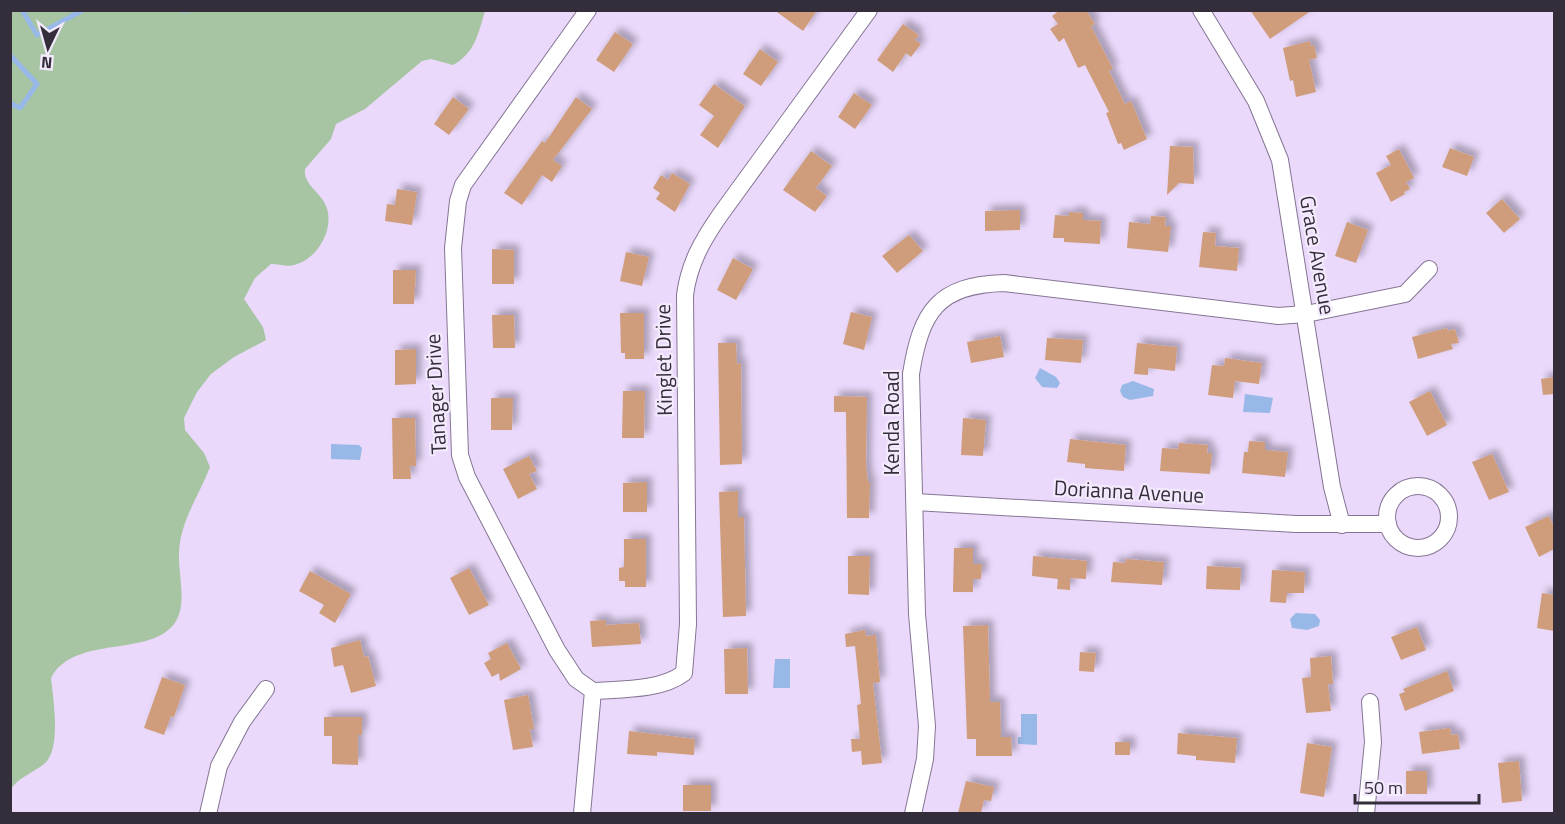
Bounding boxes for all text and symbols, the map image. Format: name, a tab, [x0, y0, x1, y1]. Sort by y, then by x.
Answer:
north arrow	[18, 18, 78, 78]
text: N	[40, 51, 53, 75]
street label: Grace Avenue	[1292, 193, 1344, 317]
street label: Kinglet Drive	[646, 304, 680, 416]
street label: Tanager Drive	[416, 333, 454, 455]
street label: Kenda Road	[875, 370, 907, 476]
street label: Dorianna Avenue	[1053, 471, 1205, 511]
scale bar	[1355, 767, 1480, 805]
text: 50 m	[1364, 774, 1403, 801]

